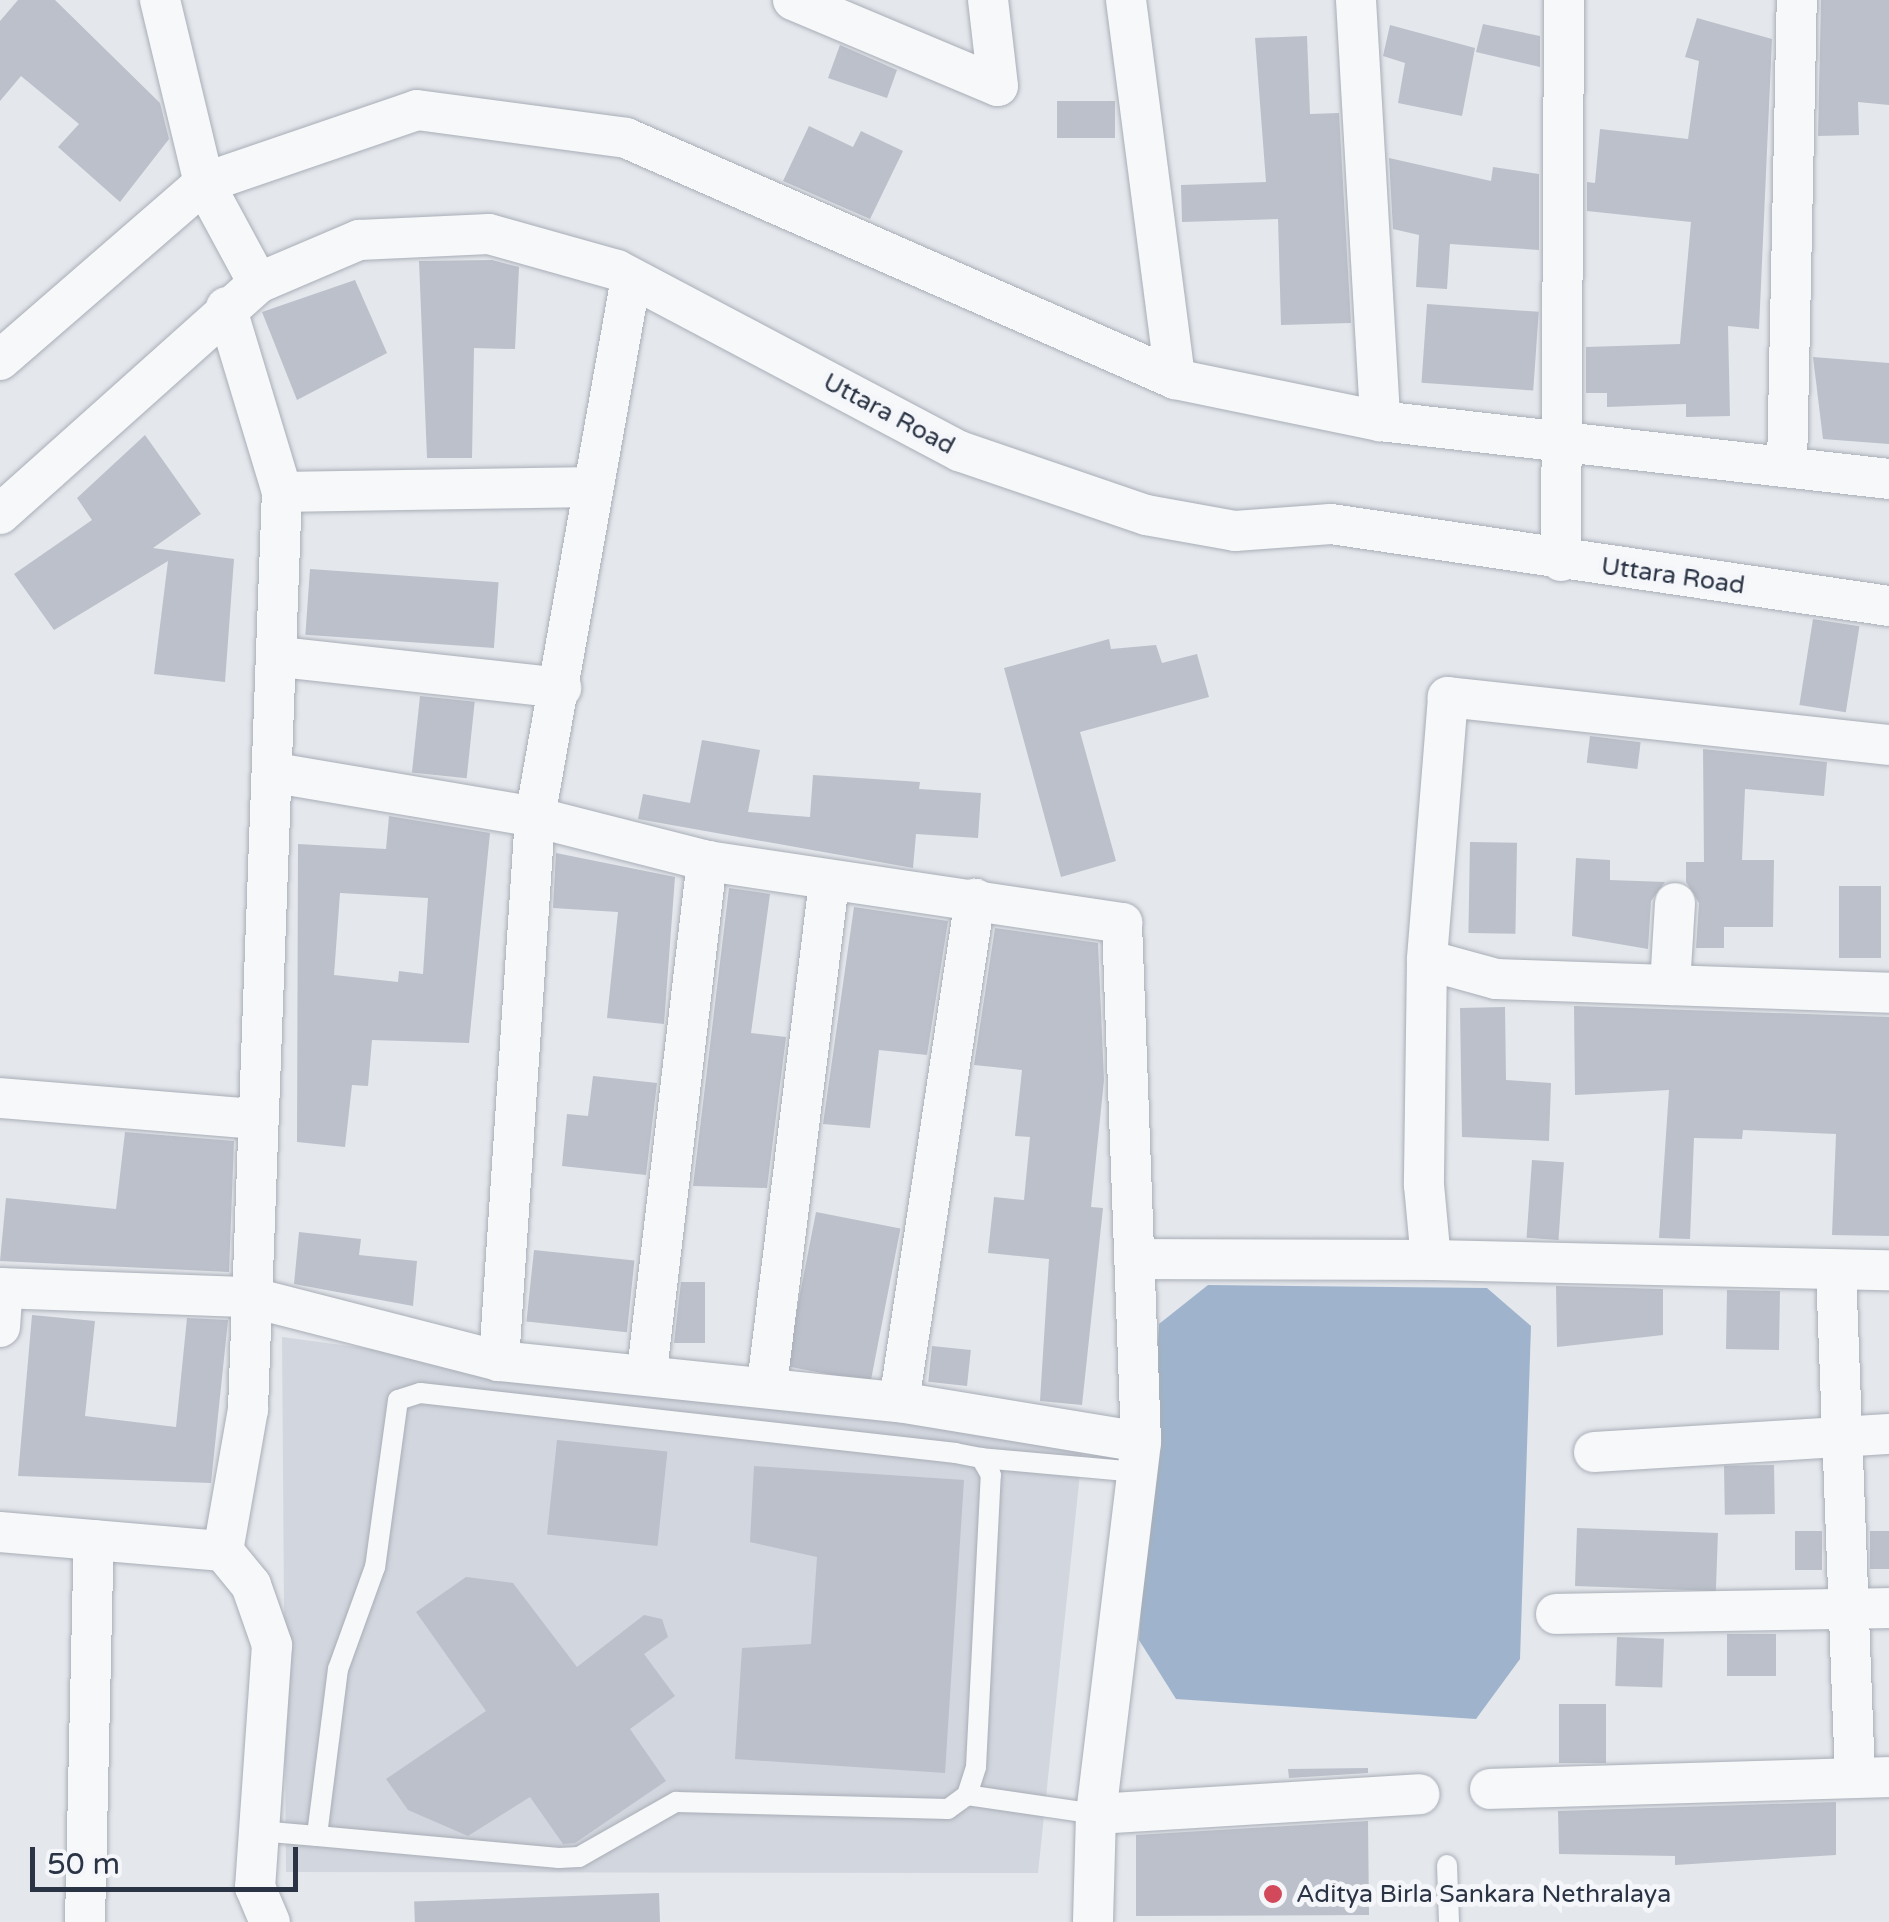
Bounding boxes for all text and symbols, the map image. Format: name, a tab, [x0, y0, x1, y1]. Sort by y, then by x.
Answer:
street label: Uttara Road	[818, 367, 960, 461]
street label: Uttara Road	[1599, 551, 1747, 601]
scale bar	[35, 1827, 302, 1889]
text: 50 m	[47, 1846, 120, 1883]
place label: Aditya Birla Sankara Nethralaya	[1296, 1879, 1671, 1909]
marker: Aditya Birla Sankara Nethralaya	[1260, 1881, 1286, 1907]

